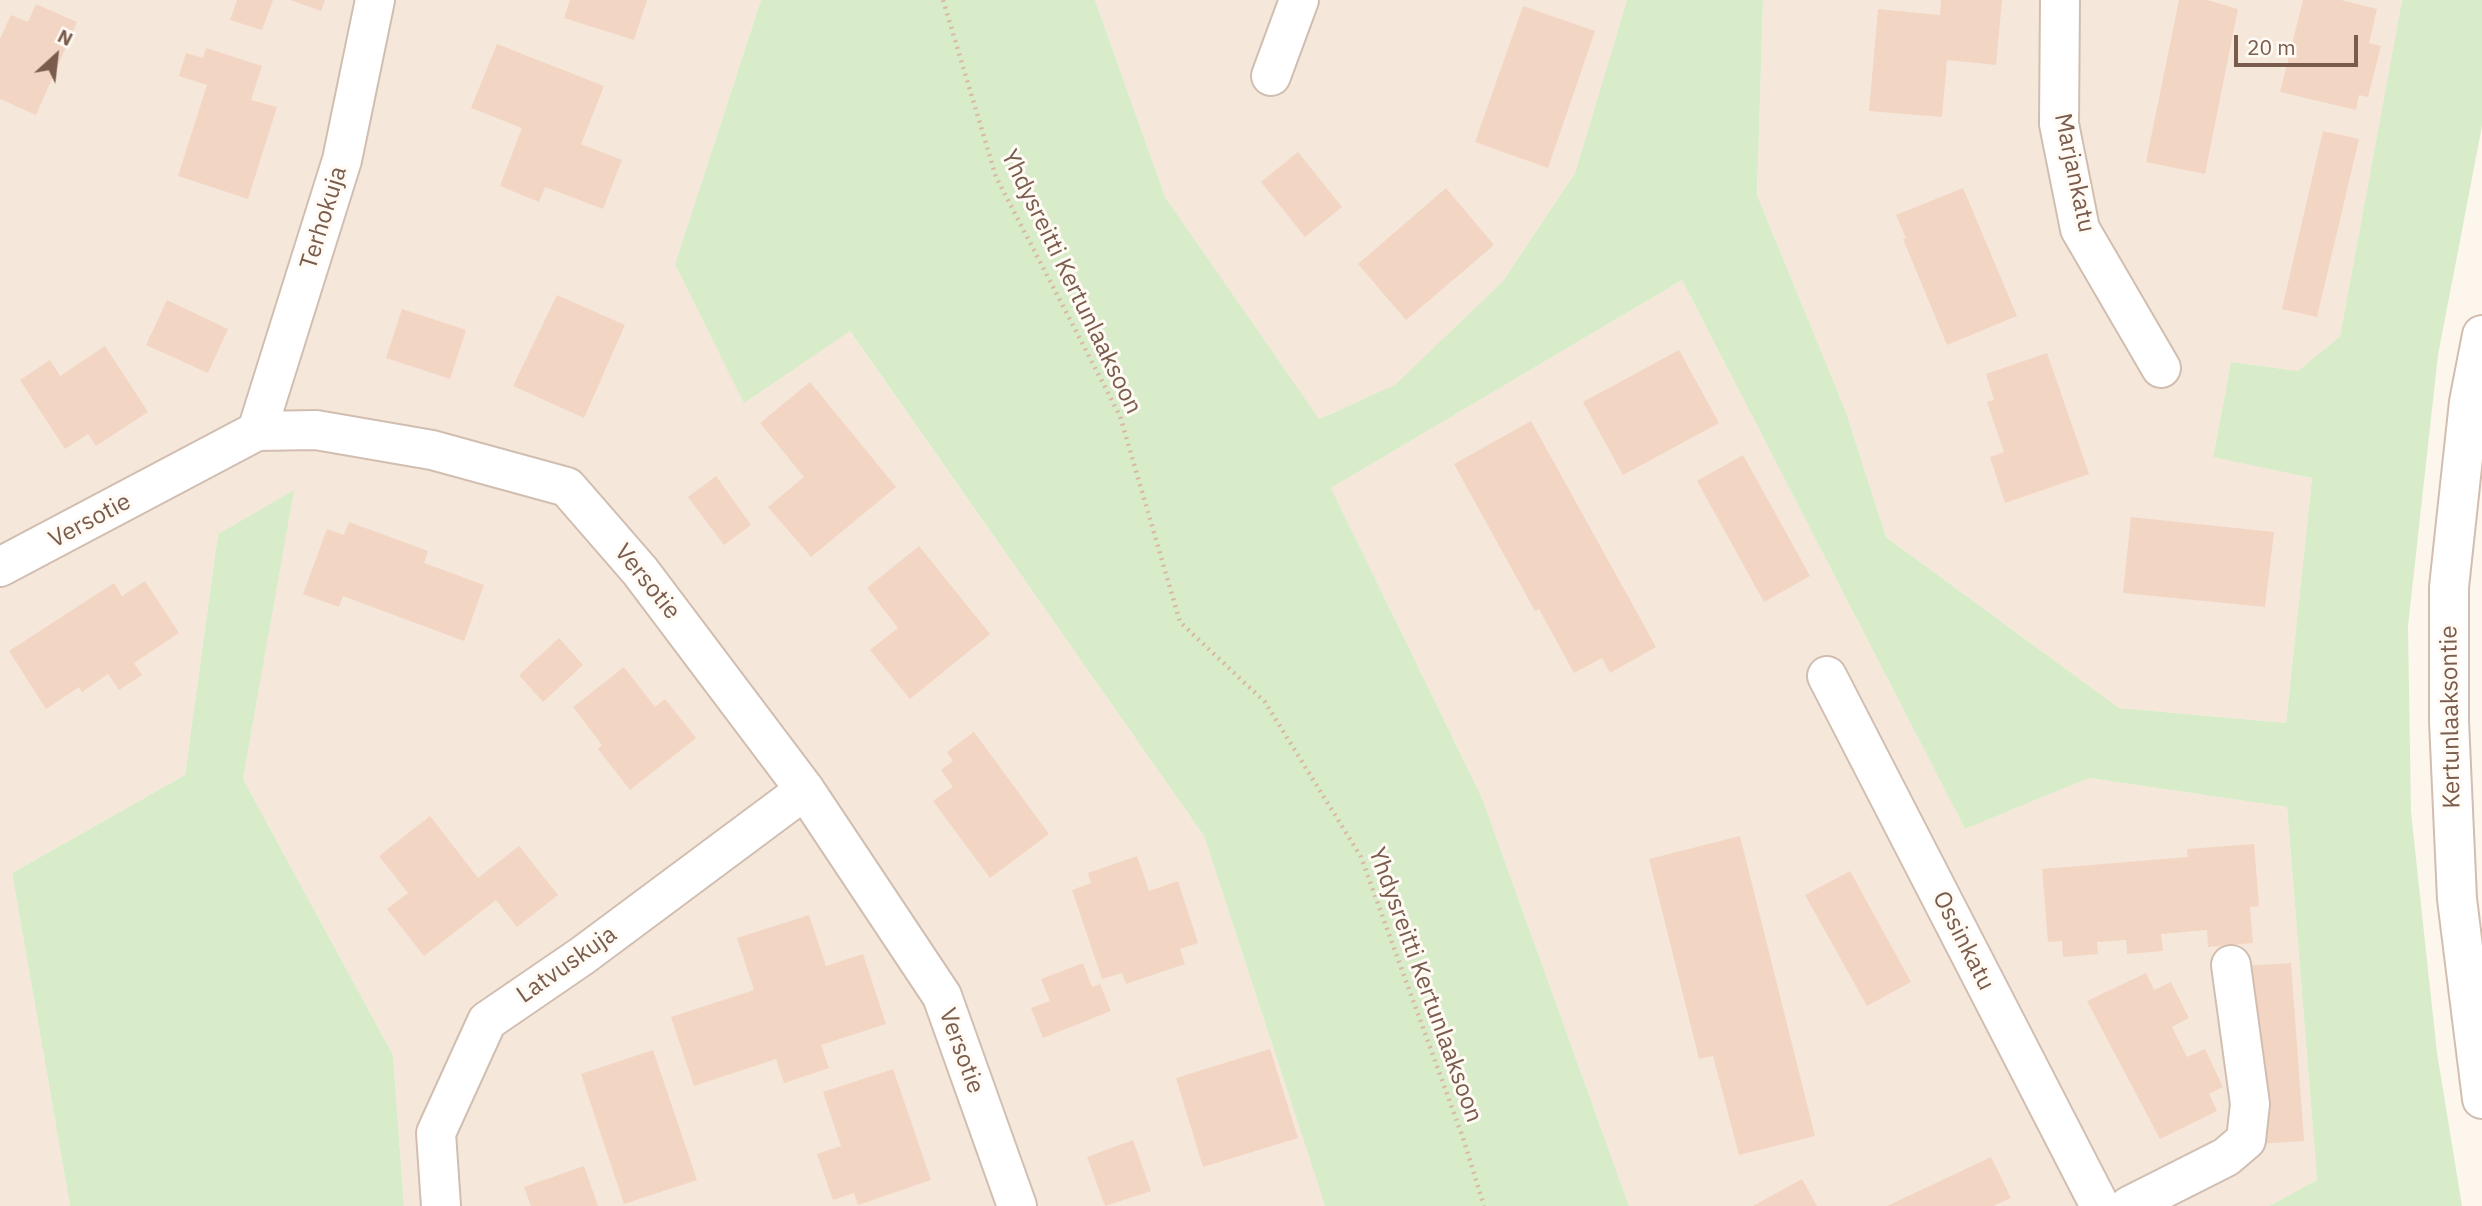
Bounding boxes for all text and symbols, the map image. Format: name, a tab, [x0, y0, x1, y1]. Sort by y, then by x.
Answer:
north arrow	[21, 21, 91, 91]
scale bar	[2237, 21, 2361, 65]
text: N	[54, 23, 77, 51]
text: 20 m	[2247, 33, 2296, 61]
street label: Marjankatu	[2047, 111, 2101, 235]
street label: Yhdysreitti Kertunlaaksoon	[994, 145, 1148, 419]
street label: Terhokuja	[295, 163, 353, 273]
street label: Versotie	[44, 487, 136, 555]
street label: Versotie	[608, 539, 686, 625]
street label: Kertunlaaksontie	[2435, 625, 2467, 809]
street label: Yhdysreitti Kertunlaaksoon	[1362, 844, 1488, 1126]
street label: Ossinkatu	[1926, 887, 2000, 995]
street label: Latvuskuja	[512, 920, 622, 1010]
street label: Versotie	[932, 1004, 990, 1098]

